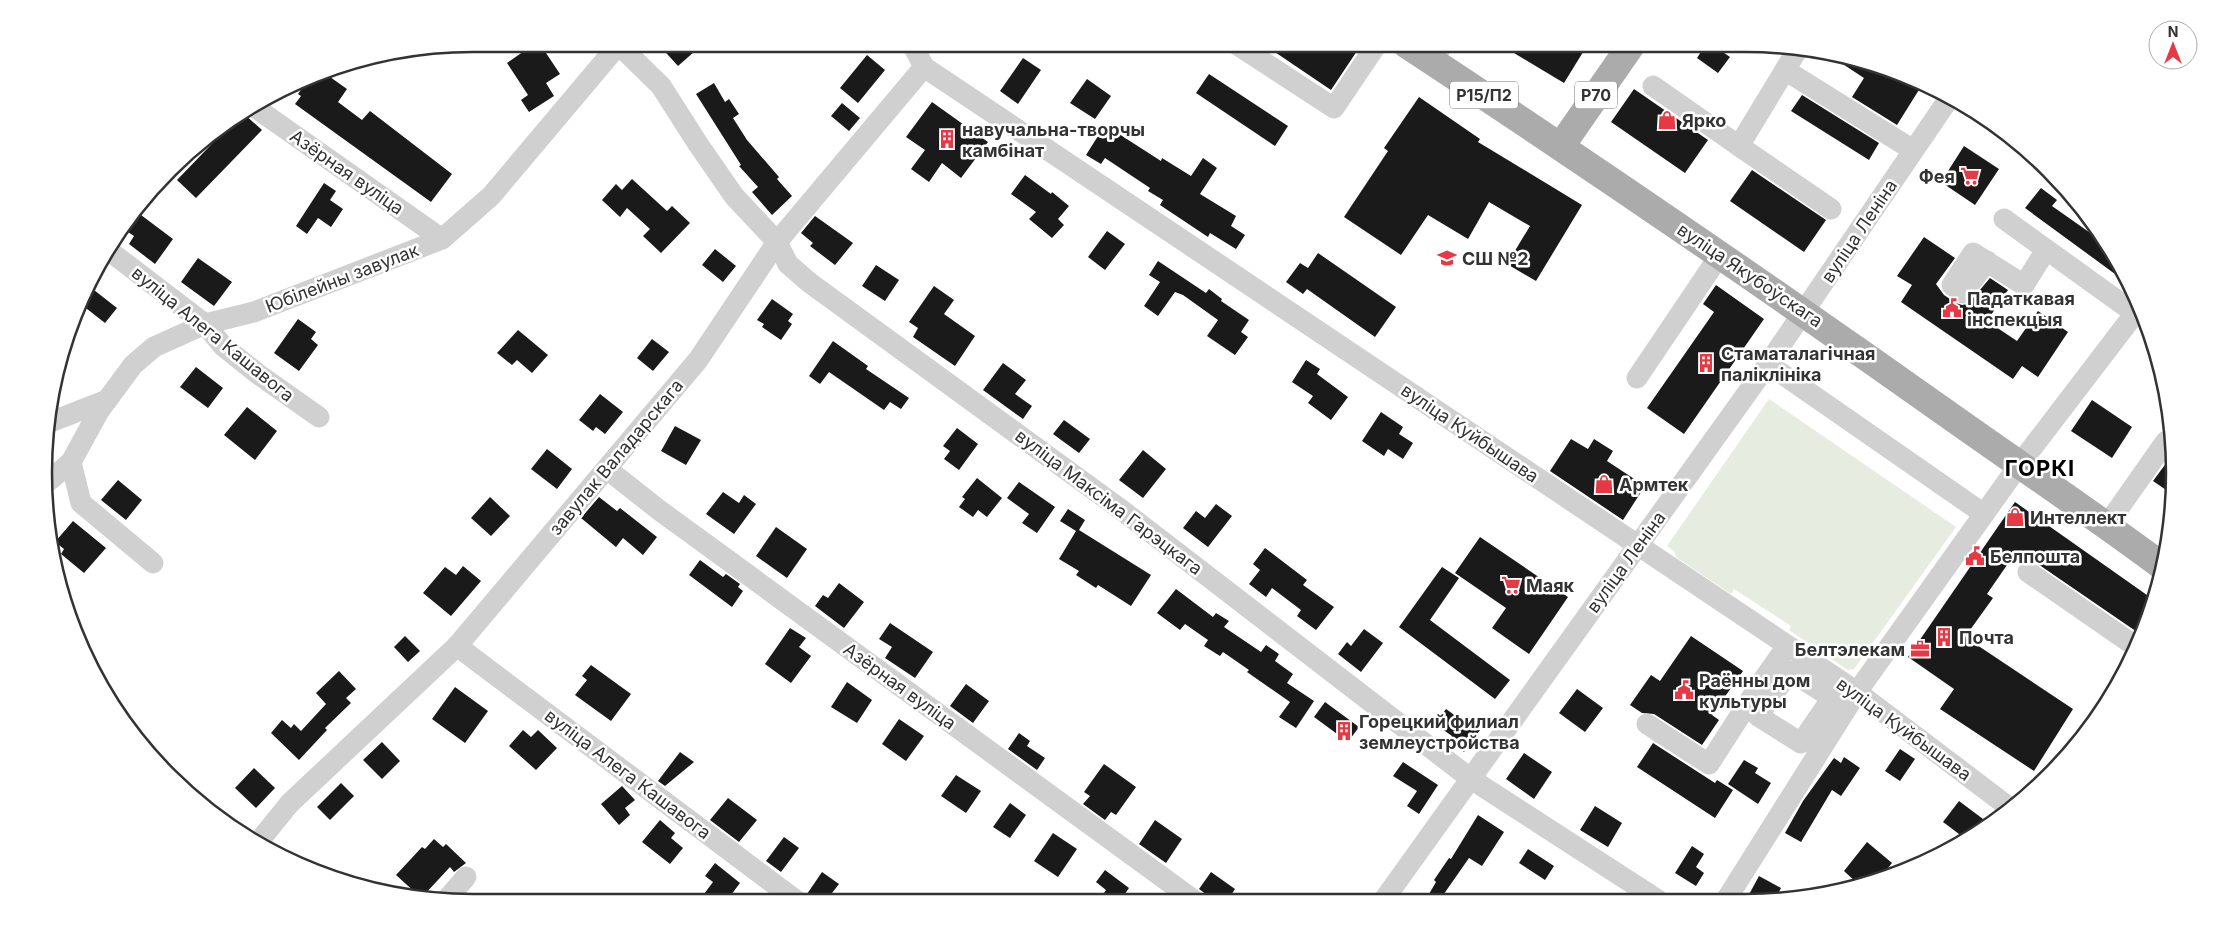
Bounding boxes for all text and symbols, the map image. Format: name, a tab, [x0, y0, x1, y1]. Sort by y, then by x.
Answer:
north arrow	[2148, 20, 2198, 70]
text: N	[2168, 23, 2178, 40]
road number: Р15/П2	[1450, 82, 1518, 108]
road number: Р70	[1575, 82, 1617, 108]
shop icon: Ярко	[1656, 109, 1678, 131]
place label: Ярко	[1682, 110, 1726, 131]
place label: навучальна-творчы камбінат	[962, 119, 1145, 161]
street label: Азёрная вуліца	[286, 125, 408, 219]
building icon: навучальна-творчы камбінат	[936, 128, 958, 150]
supermarket icon: Фея	[1959, 165, 1981, 187]
place label: Фея	[1919, 166, 1955, 187]
street label: вуліца Леніна	[1817, 175, 1901, 287]
street label: вуліца Якубоўскага	[1673, 219, 1827, 331]
street label: Юбілейны завулак	[262, 239, 422, 317]
school or university icon: СШ №2	[1436, 247, 1458, 269]
place label: СШ №2	[1462, 248, 1529, 269]
street label: вуліца Алега Кашавога	[128, 262, 298, 406]
place label: Падаткавая інспекцыя	[1967, 288, 2075, 330]
public building icon: Падаткавая інспекцыя	[1941, 297, 1963, 319]
place label: Стаматалагічная паліклініка	[1721, 343, 1876, 385]
building icon: Стаматалагічная паліклініка	[1695, 352, 1717, 374]
street label: завулак Валадарскага	[545, 375, 687, 539]
street label: вуліца Куйбышава	[1397, 379, 1543, 487]
street label: вуліца Максіма Гарэцкага	[1011, 425, 1207, 579]
district label: ГОРКІ	[2005, 455, 2075, 481]
shop icon: Армтек	[1593, 473, 1615, 495]
place label: Армтек	[1619, 474, 1689, 495]
shop icon: Интеллект	[2004, 506, 2026, 528]
street label: вуліца Леніна	[1582, 507, 1670, 617]
place label: Интеллект	[2030, 507, 2127, 528]
public building icon: Белпошта	[1964, 545, 1986, 567]
place label: Белпошта	[1990, 546, 2080, 567]
supermarket icon: Маяк	[1500, 574, 1522, 596]
place label: Маяк	[1526, 575, 1575, 596]
building icon: Почта	[1933, 626, 1955, 648]
place label: Почта	[1959, 627, 2014, 648]
street label: Азёрная вуліца	[840, 638, 960, 734]
office icon: Белтэлекам	[1909, 638, 1931, 660]
place label: Белтэлекам	[1795, 639, 1905, 660]
place label: Раённы дом культуры	[1699, 670, 1810, 712]
street label: вуліца Куйбышава	[1833, 673, 1975, 785]
public building icon: Раённы дом культуры	[1673, 679, 1695, 701]
street label: вуліца Алега Кашавога	[541, 705, 715, 843]
place label: Горецкий филиал землеустройства	[1359, 711, 1520, 753]
building icon: Горецкий филиал землеустройства	[1333, 720, 1355, 742]

